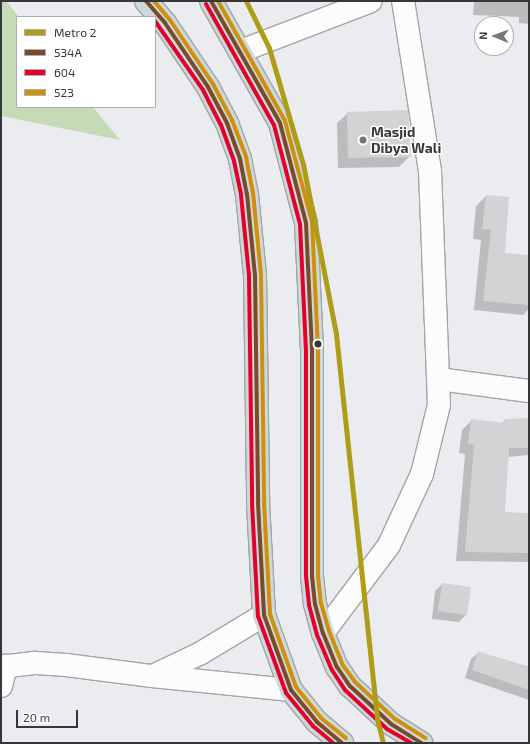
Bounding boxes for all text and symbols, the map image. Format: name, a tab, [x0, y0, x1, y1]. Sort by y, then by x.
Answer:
legend	[16, 16, 156, 108]
north arrow	[474, 16, 514, 56]
text: Metro 2	[54, 25, 96, 39]
text: N	[476, 32, 489, 40]
text: 534A	[54, 45, 82, 59]
text: 604	[54, 65, 75, 79]
text: 523	[54, 85, 74, 99]
place label: Masjid Dibya Wali	[371, 124, 441, 156]
marker: Masjid Dibya Wali	[358, 135, 368, 145]
unlabelled marker	[313, 339, 323, 349]
scale bar	[18, 702, 80, 728]
text: 20 m	[23, 710, 50, 724]

